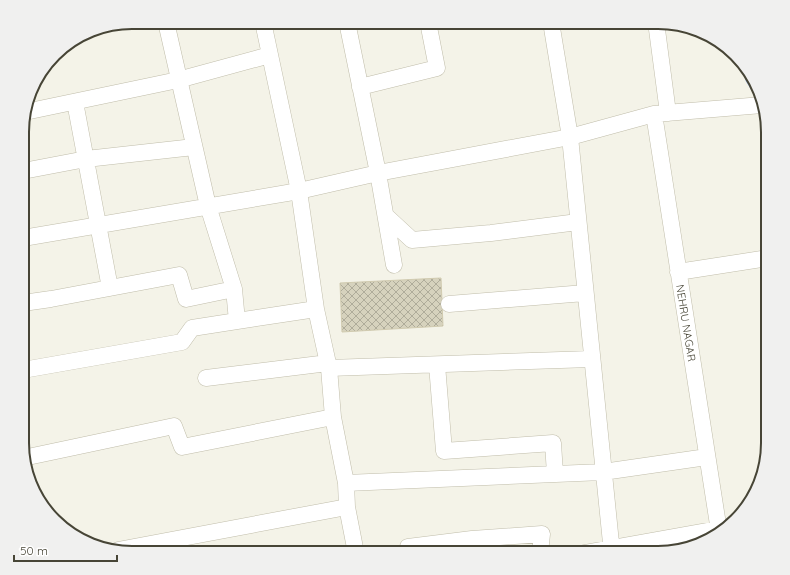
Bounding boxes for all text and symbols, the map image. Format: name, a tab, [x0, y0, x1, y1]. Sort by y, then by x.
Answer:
street label: NEHRU NAGAR	[673, 284, 699, 362]
scale bar	[14, 537, 117, 563]
text: 50 m	[20, 543, 48, 558]

